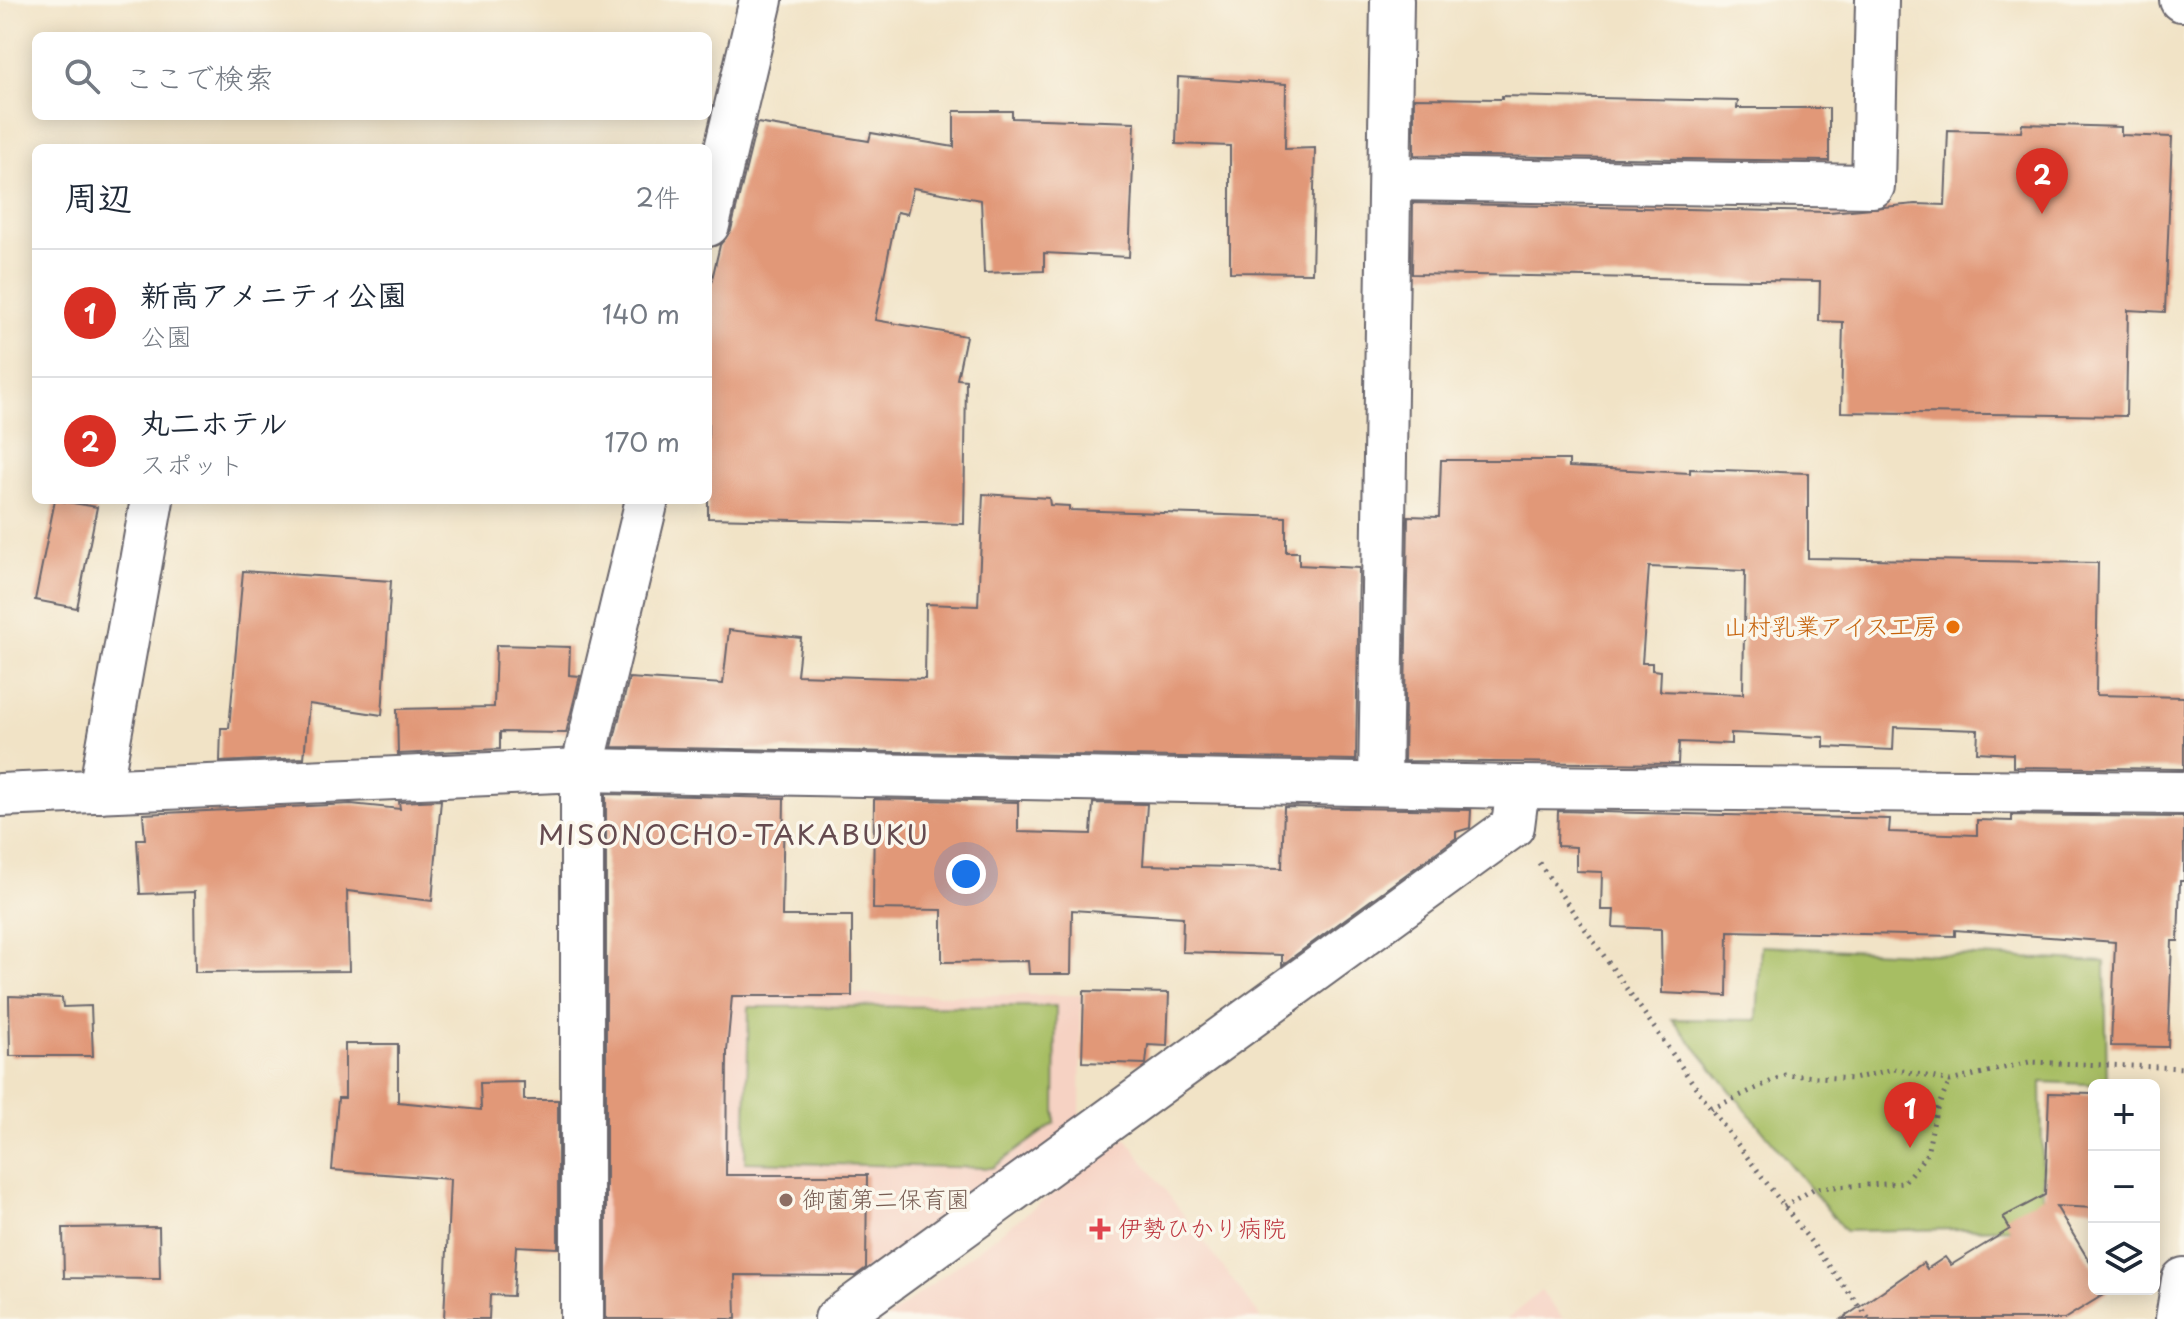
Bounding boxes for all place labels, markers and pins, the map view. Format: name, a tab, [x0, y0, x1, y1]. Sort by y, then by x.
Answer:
pin: 2	[2016, 148, 2068, 214]
place label: 山村乳業アイス工房	[1723, 607, 1937, 643]
marker: 山村乳業アイス工房	[1944, 618, 1962, 636]
pin: 1	[1884, 1082, 1936, 1148]
place label: 御薗第二保育園	[802, 1180, 970, 1216]
marker: 御薗第二保育園	[777, 1191, 795, 1209]
place label: 伊勢ひかり病院	[1118, 1209, 1286, 1245]
marker: 伊勢ひかり病院	[1089, 1218, 1111, 1240]

